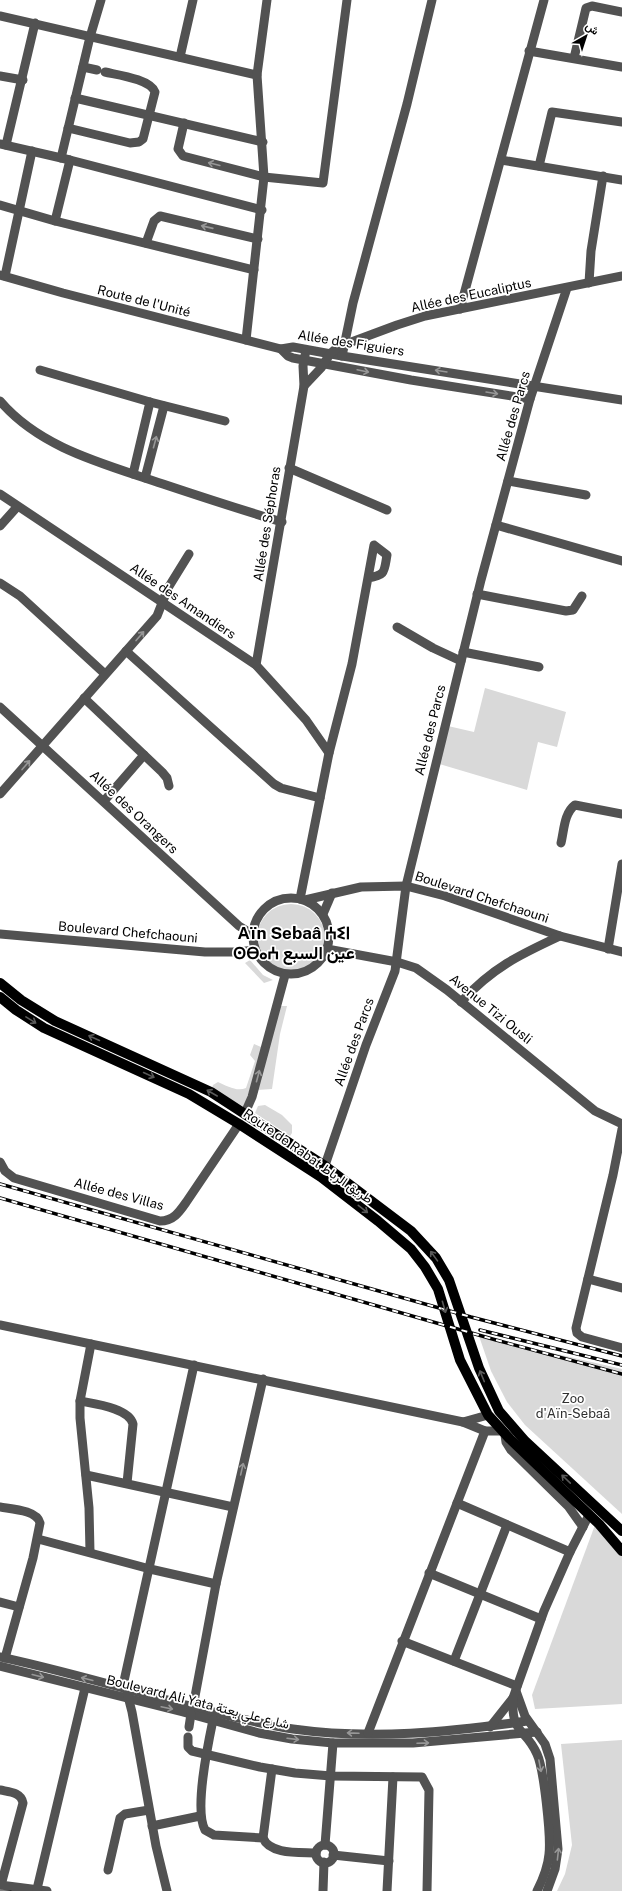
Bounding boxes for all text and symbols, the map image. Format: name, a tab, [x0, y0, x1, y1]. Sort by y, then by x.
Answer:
north arrow	[566, 16, 606, 56]
text: ش	[583, 19, 601, 38]
one-way arrow	[208, 160, 221, 168]
one-way arrow	[201, 222, 214, 230]
street label: Allée des Eucaliptus	[410, 275, 532, 315]
street label: Route de l'Unité	[96, 282, 192, 320]
street label: Allée des Figuiers	[297, 327, 405, 359]
one-way arrow	[357, 367, 370, 375]
one-way arrow	[434, 367, 447, 375]
street label: Allée des Parcs	[493, 369, 533, 463]
one-way arrow	[485, 389, 498, 397]
one-way arrow	[151, 436, 159, 449]
street label: Allée des Séphoras	[251, 465, 283, 583]
street label: Allée des Amandiers	[127, 560, 239, 642]
one-way arrow	[135, 630, 144, 641]
street label: Allée des Parcs	[411, 683, 449, 777]
one-way arrow	[21, 759, 30, 770]
street label: Allée des Orangers	[87, 767, 181, 857]
street label: Boulevard Chefchaouni	[413, 868, 551, 926]
street label: Boulevard Chefchaouni	[58, 918, 198, 946]
district label: Aïn Sebaâ ⵄⵉⵏ ⵙⴱⴰⵄ عين السبع	[233, 923, 355, 965]
street label: Avenue Tizi Ousli	[447, 971, 535, 1047]
street label: Allée des Parcs	[331, 996, 377, 1088]
one-way arrow	[25, 1016, 36, 1024]
one-way arrow	[89, 1034, 101, 1041]
one-way arrow	[254, 1070, 262, 1083]
one-way arrow	[143, 1072, 155, 1079]
one-way arrow	[206, 1088, 218, 1096]
street label: Route de Rabat طريق الرباط	[240, 1106, 376, 1207]
street label: Allée des Villas	[73, 1175, 165, 1213]
one-way arrow	[358, 1205, 369, 1213]
one-way arrow	[430, 1251, 438, 1262]
one-way arrow	[441, 1300, 448, 1313]
one-way arrow	[478, 1371, 485, 1383]
park label: Zoo d'Aïn-Sebaâ	[536, 1391, 610, 1421]
one-way arrow	[239, 1463, 247, 1476]
one-way arrow	[561, 1474, 571, 1484]
street label: Boulevard Ali Yata شارع علي يعتة	[104, 1672, 291, 1735]
one-way arrow	[31, 1673, 44, 1680]
one-way arrow	[81, 1674, 94, 1682]
one-way arrow	[160, 1705, 173, 1713]
one-way arrow	[347, 1729, 360, 1737]
one-way arrow	[286, 1735, 299, 1743]
one-way arrow	[416, 1739, 429, 1747]
one-way arrow	[537, 1759, 545, 1772]
one-way arrow	[554, 1848, 561, 1861]

